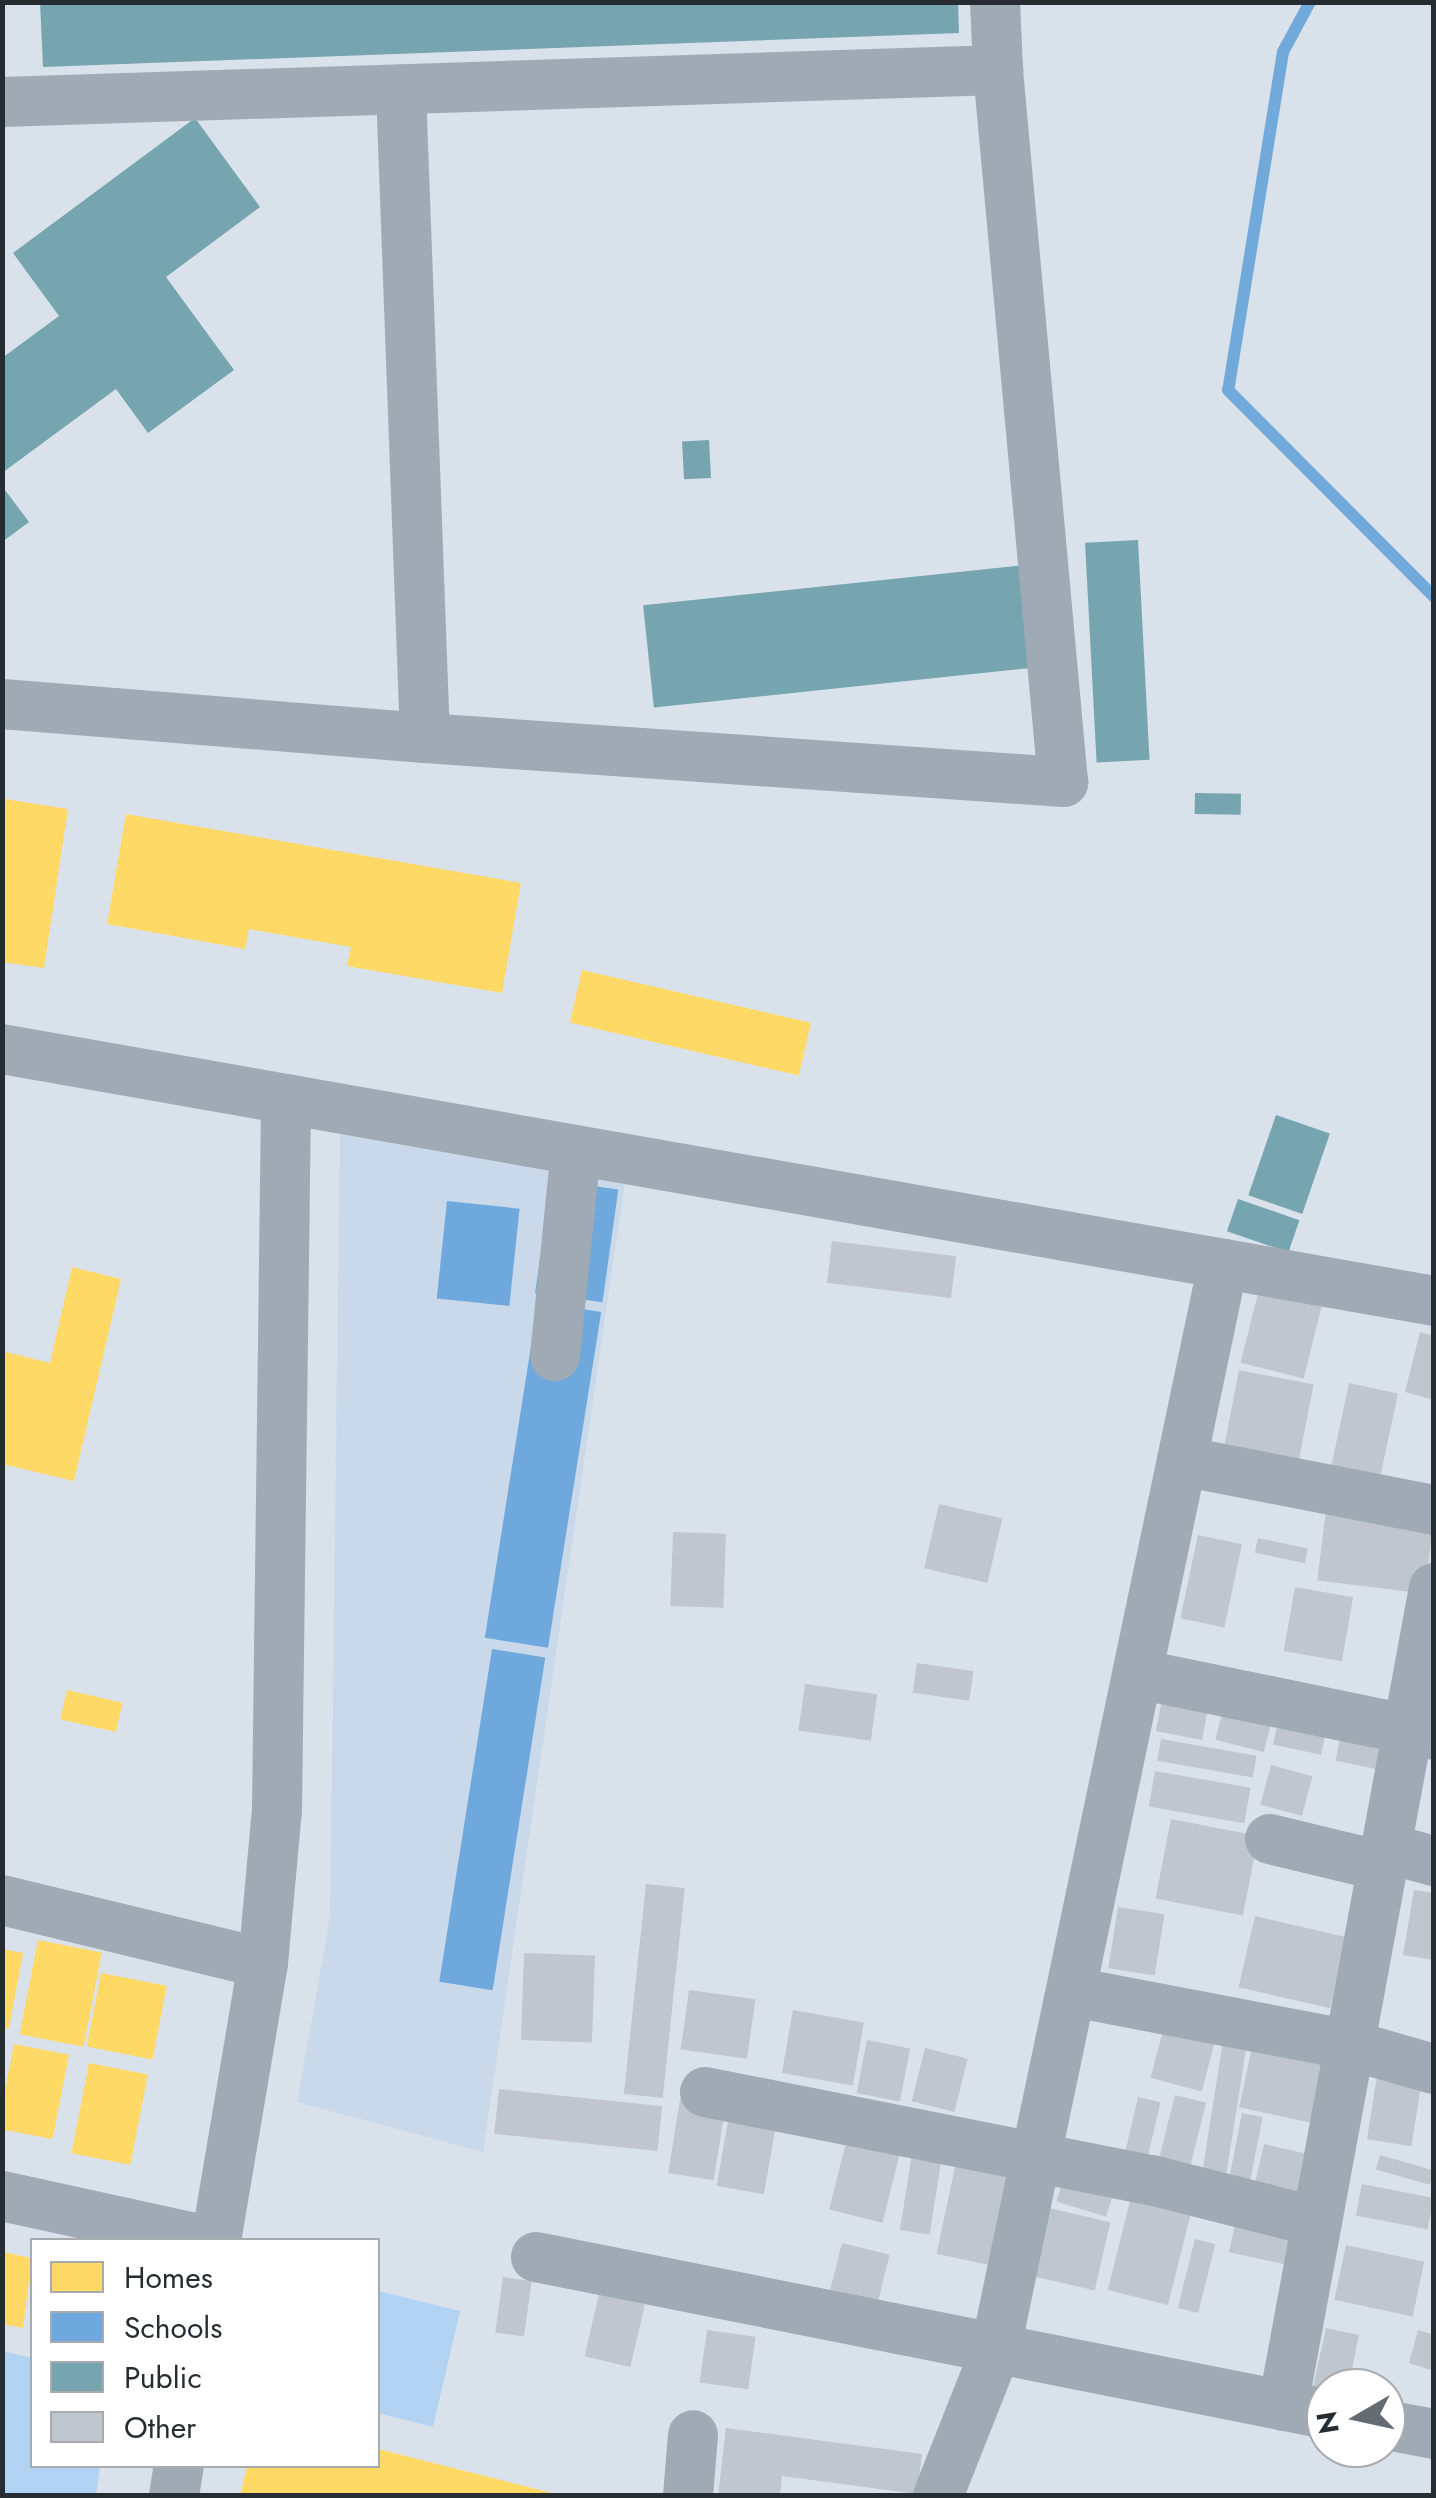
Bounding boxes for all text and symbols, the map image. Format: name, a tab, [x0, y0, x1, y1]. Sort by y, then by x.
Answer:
legend	[30, 2238, 380, 2468]
text: Homes	[124, 2256, 213, 2299]
text: Schools	[124, 2306, 222, 2349]
text: Public	[124, 2356, 202, 2399]
north arrow	[1306, 2368, 1406, 2468]
text: Other	[124, 2406, 196, 2449]
text: N	[1306, 2408, 1350, 2437]

